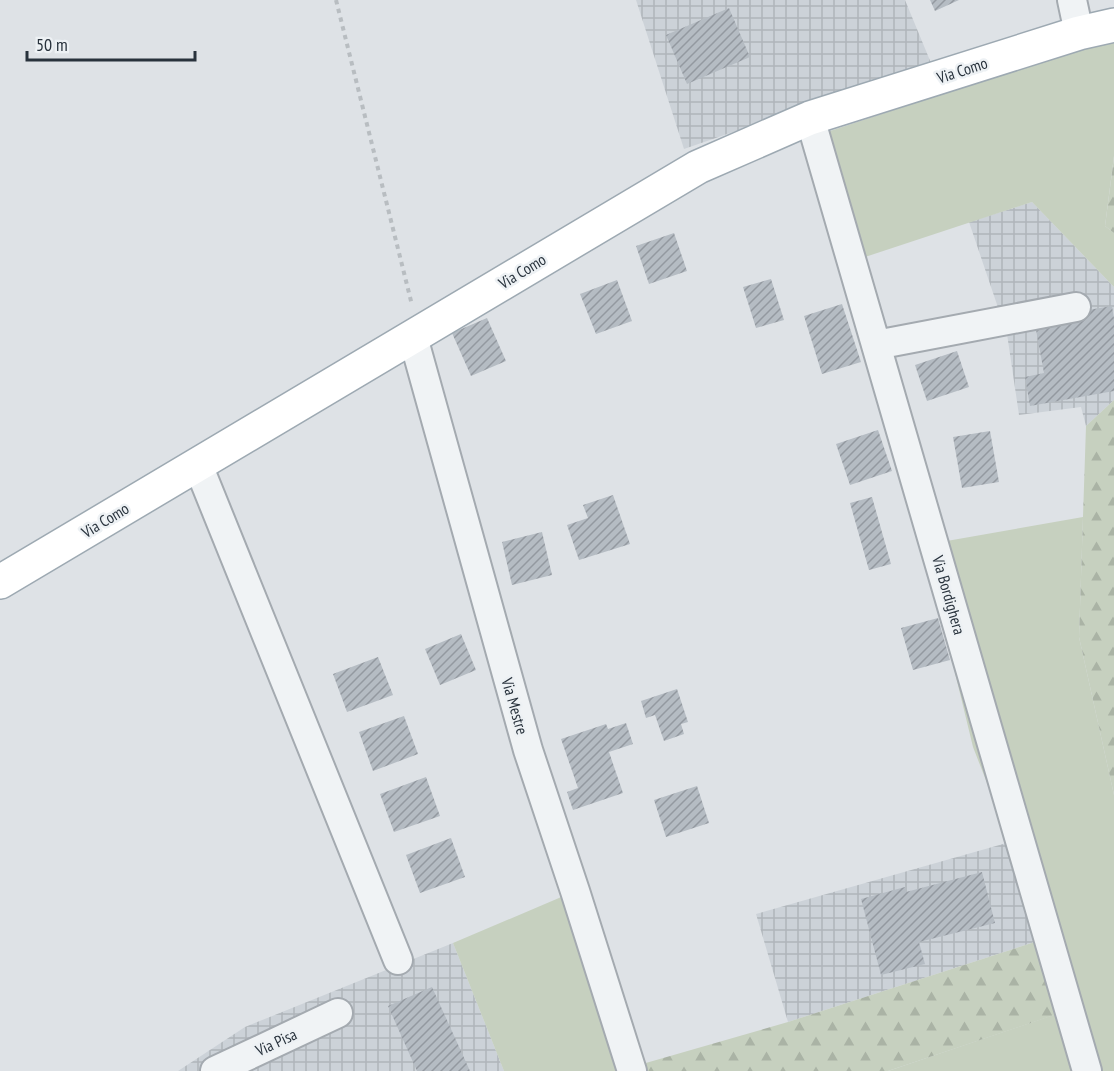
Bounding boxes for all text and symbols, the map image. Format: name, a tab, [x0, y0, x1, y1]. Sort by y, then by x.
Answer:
scale bar	[27, 24, 195, 62]
text: 50 m	[36, 33, 68, 56]
street label: Via Como	[933, 52, 990, 88]
street label: Via Como	[494, 249, 549, 293]
street label: Via Como	[77, 498, 132, 542]
street label: Via Bordighera	[928, 552, 970, 637]
street label: Via Mestre	[497, 674, 533, 737]
street label: Via Pisa	[251, 1024, 300, 1061]

